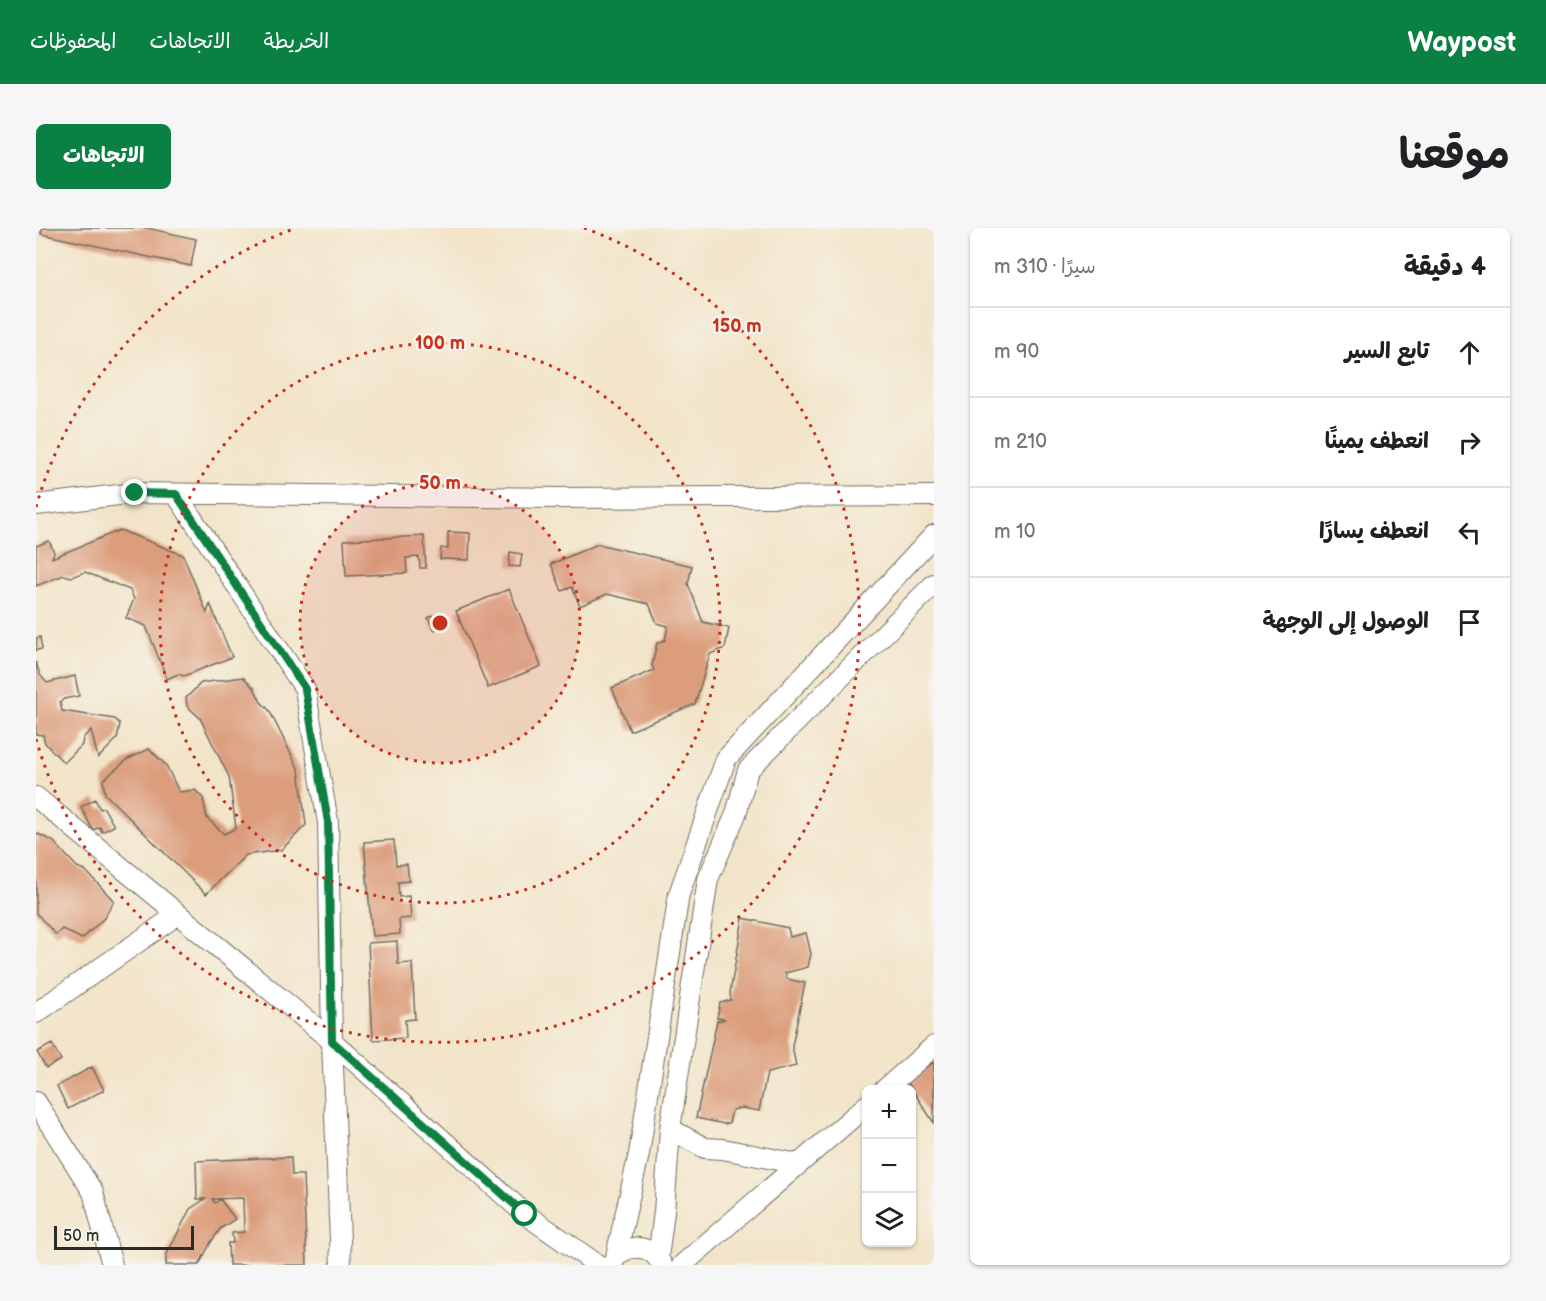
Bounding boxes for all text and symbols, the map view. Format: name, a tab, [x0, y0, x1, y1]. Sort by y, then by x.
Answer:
text: Waypost	[1407, 26, 1516, 59]
text: المحفوظات	[30, 29, 116, 54]
text: الاتجاهات	[149, 29, 231, 54]
text: الخريطة	[264, 29, 329, 54]
button: الاتجاهات	[36, 124, 171, 189]
text: موقعنا	[1399, 130, 1510, 181]
text: 4 دقيقة	[1404, 252, 1486, 283]
text: سيرًا · 310 m	[994, 255, 1096, 279]
text: 150 m	[712, 316, 762, 337]
text: 100 m	[415, 333, 465, 354]
icon: ahead	[1453, 336, 1486, 369]
text: تابع السير	[1345, 338, 1429, 365]
text: 90 m	[994, 340, 1039, 364]
icon: right	[1453, 426, 1486, 459]
text: انعطف يمينًا	[1325, 428, 1429, 455]
text: 210 m	[994, 430, 1047, 454]
text: 50 m	[419, 473, 461, 494]
route end	[121, 479, 147, 505]
icon: left	[1453, 516, 1486, 549]
text: انعطف يسارًا	[1319, 518, 1429, 545]
text: 10 m	[994, 520, 1035, 544]
icon: arrive	[1453, 606, 1486, 639]
text: الوصول إلى الوجهة	[1262, 608, 1429, 635]
centre of rings	[430, 613, 450, 633]
map controls	[862, 1085, 916, 1247]
button: +	[862, 1085, 916, 1139]
button: −	[862, 1139, 916, 1193]
button: layers	[862, 1193, 916, 1247]
route start	[511, 1200, 537, 1226]
scale bar	[54, 1223, 194, 1250]
text: 50 m	[63, 1227, 99, 1246]

